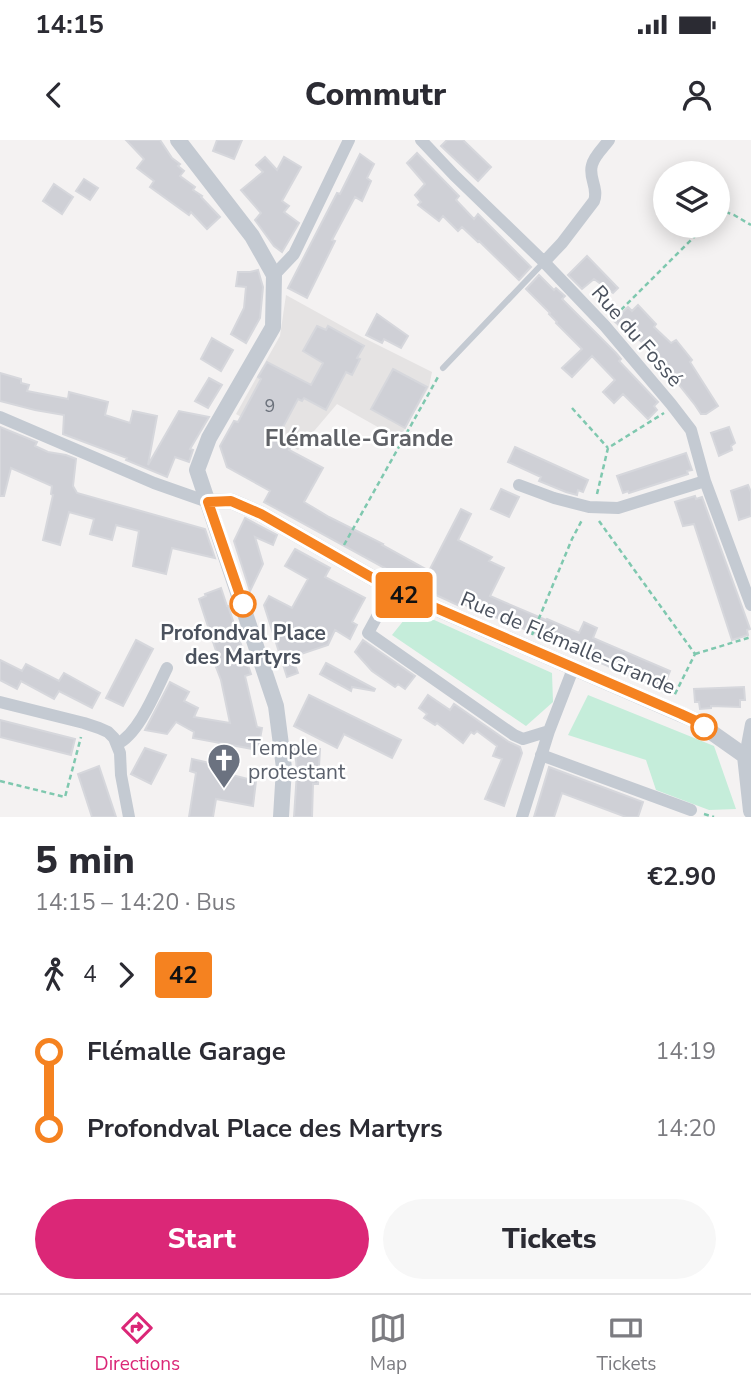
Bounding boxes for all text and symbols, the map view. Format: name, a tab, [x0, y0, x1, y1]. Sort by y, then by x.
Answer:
text: 14:15	[35, 7, 104, 42]
text: Commutr	[305, 73, 446, 116]
icon: back	[35, 76, 73, 114]
icon: person	[678, 76, 716, 114]
map controls	[653, 161, 730, 238]
button: layers	[653, 161, 730, 238]
street label: Rue du Fossé	[585, 279, 689, 393]
house number: 9	[265, 394, 275, 418]
district label: Flémalle-Grande	[265, 422, 453, 454]
line badge: 42	[372, 572, 436, 618]
text: 42	[390, 579, 418, 611]
street label: Rue de Flémalle-Grande	[456, 585, 680, 701]
marker: Profondval Place des Martyrs	[230, 591, 256, 617]
place label: Profondval Place des Martyrs	[160, 619, 326, 671]
unlabelled marker	[691, 714, 717, 740]
place label: Temple protestant	[248, 734, 346, 786]
church icon: Temple protestant	[205, 741, 243, 790]
text: 5 min	[35, 835, 135, 886]
text: €2.90	[647, 859, 716, 894]
text: 14:15 – 14:20 · Bus	[35, 887, 236, 918]
icon: walk	[35, 956, 73, 994]
icon: forward	[107, 956, 145, 994]
text: 4	[83, 959, 97, 990]
text: 42	[169, 959, 198, 991]
text: Flémalle Garage	[87, 1034, 286, 1069]
text: 14:19	[656, 1036, 716, 1067]
text: Profondval Place des Martyrs	[87, 1111, 443, 1146]
text: 14:20	[656, 1113, 716, 1144]
button: Start	[35, 1199, 369, 1279]
button: Tickets	[383, 1199, 716, 1279]
tab: Directions	[95, 1309, 180, 1377]
tab: Map	[369, 1309, 407, 1377]
tab: Tickets	[597, 1309, 656, 1377]

